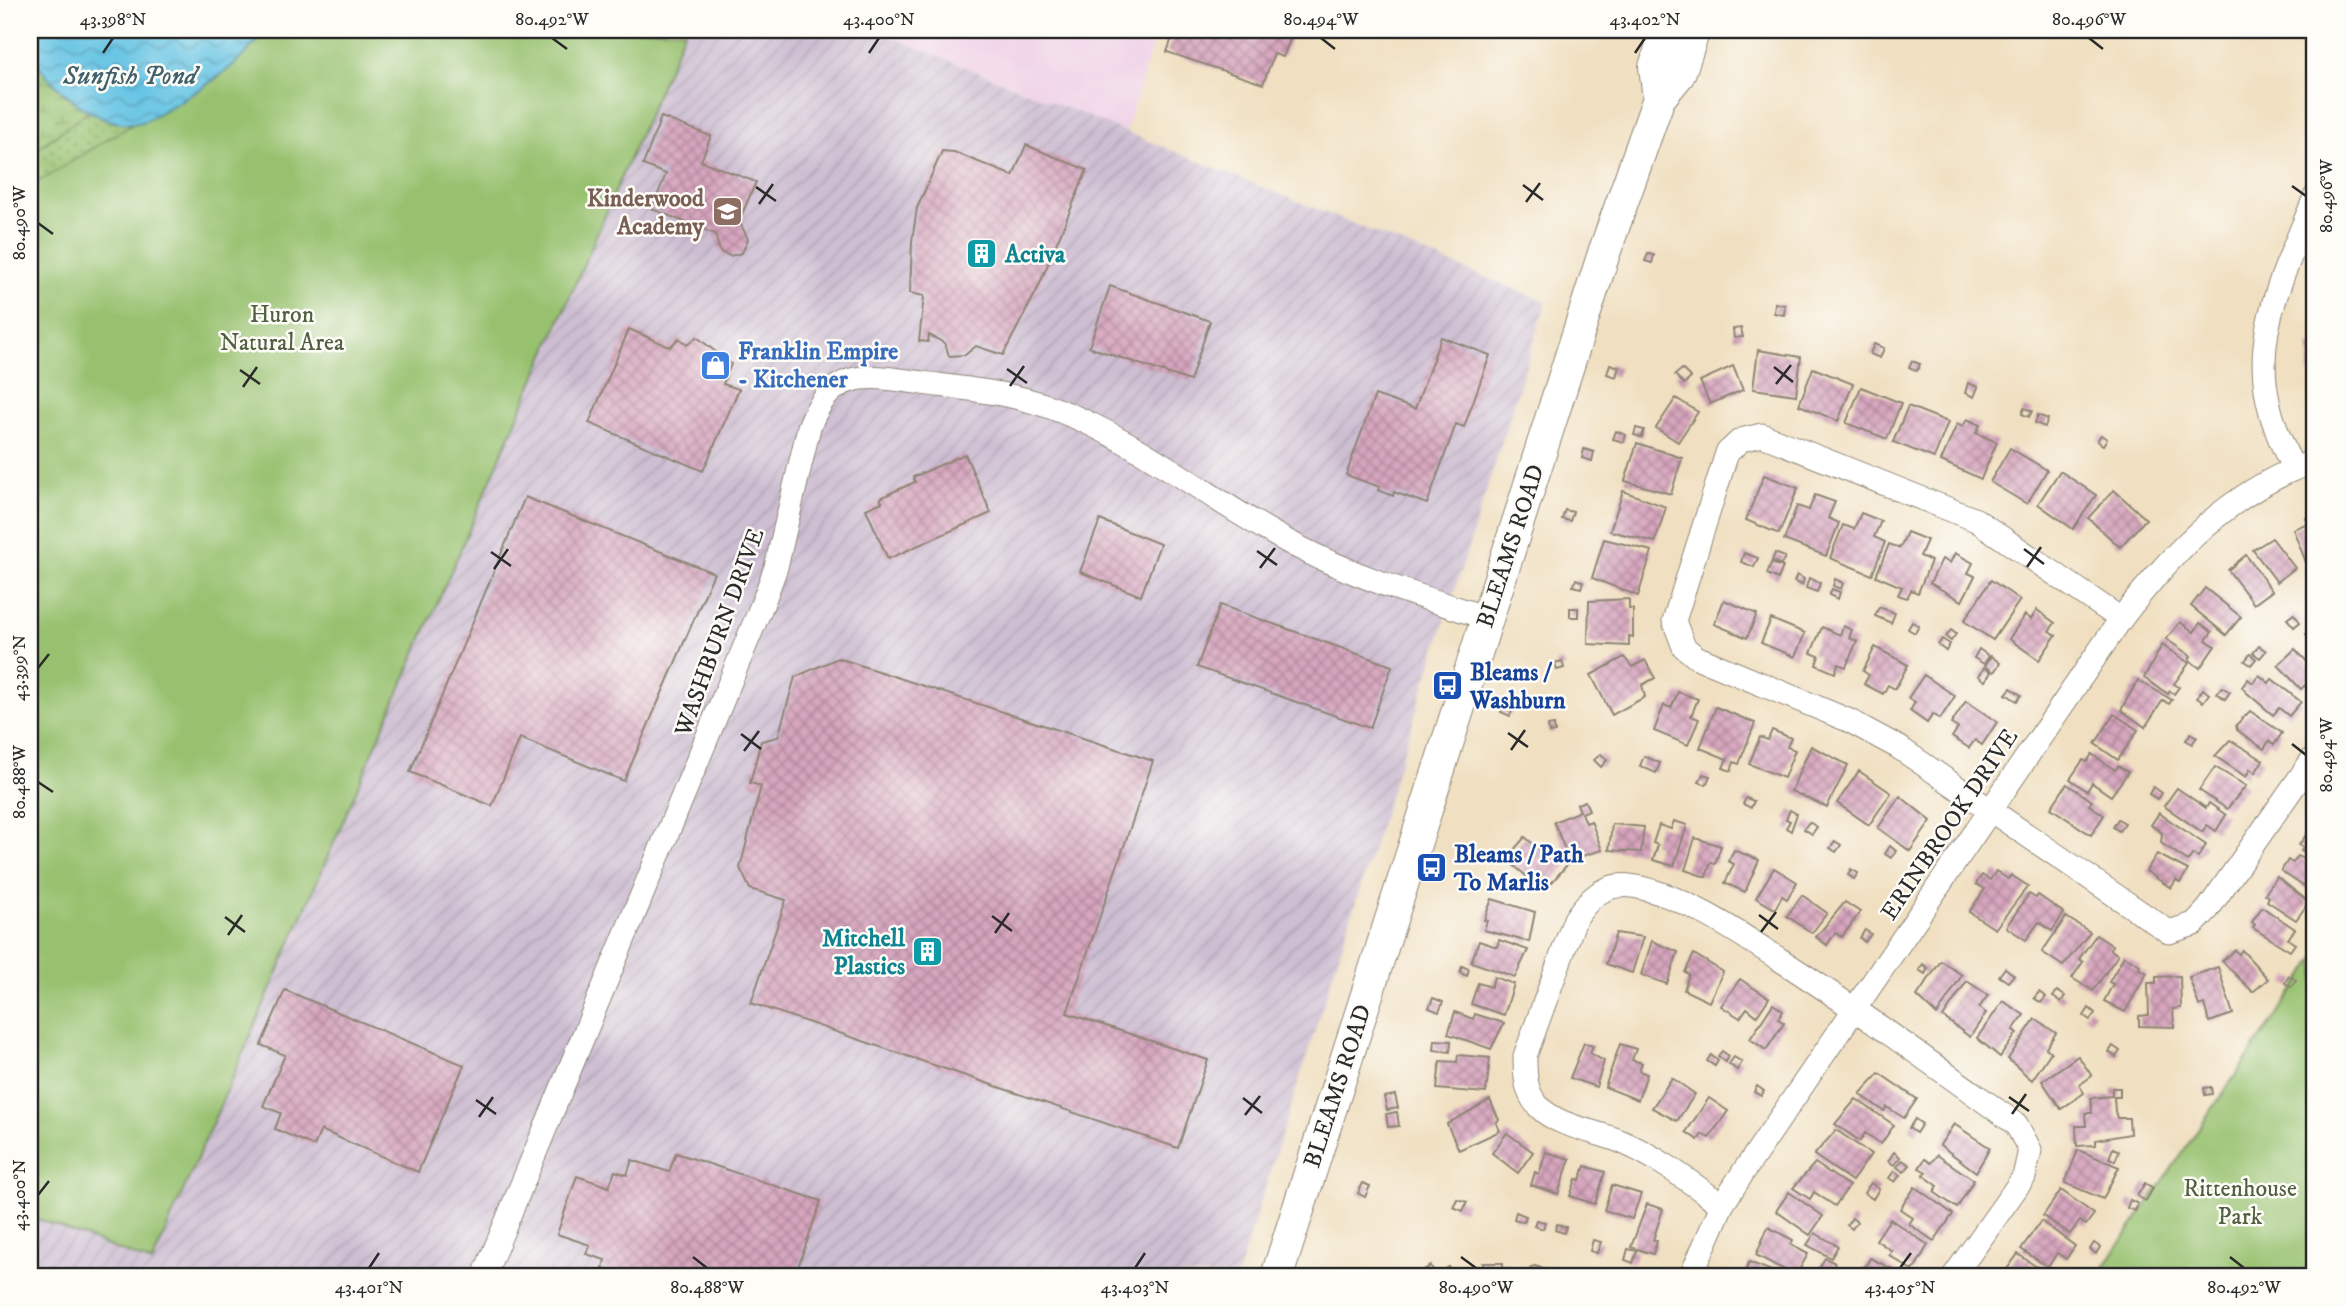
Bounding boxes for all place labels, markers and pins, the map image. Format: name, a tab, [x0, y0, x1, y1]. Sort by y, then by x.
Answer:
place label: Kinderwood Academy	[587, 184, 705, 242]
school or university icon: Kinderwood Academy	[710, 195, 744, 229]
building icon: Activa	[965, 237, 999, 271]
place label: Activa	[1004, 240, 1066, 270]
place label: Franklin Empire - Kitchener	[738, 337, 898, 395]
shop icon: Franklin Empire - Kitchener	[698, 348, 732, 382]
place label: Bleams / Washburn	[1469, 658, 1566, 716]
bus stop icon: Bleams / Washburn	[1430, 669, 1464, 703]
place label: Bleams / Path To Marlis	[1453, 840, 1584, 898]
bus stop icon: Bleams / Path To Marlis	[1414, 851, 1448, 885]
place label: Mitchell Plastics	[822, 924, 906, 982]
building icon: Mitchell Plastics	[911, 935, 945, 969]

